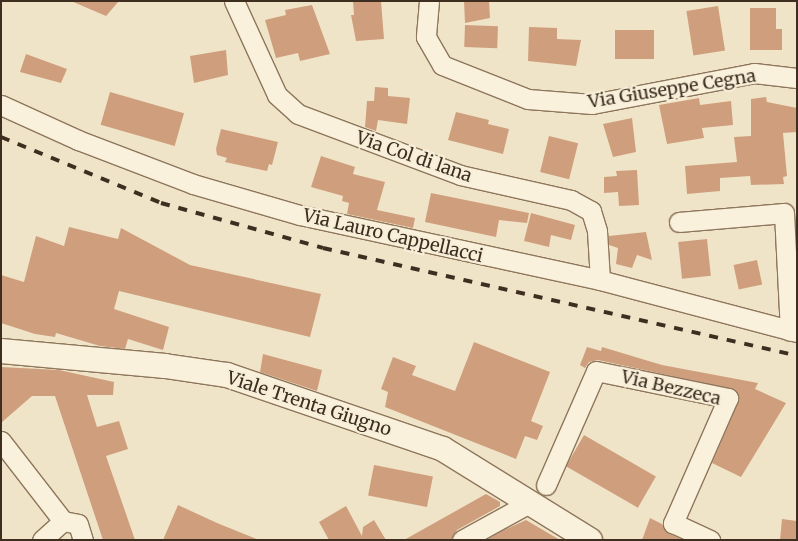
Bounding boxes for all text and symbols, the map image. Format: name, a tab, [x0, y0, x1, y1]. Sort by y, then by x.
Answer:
street label: Via Giuseppe Cegna	[587, 65, 757, 113]
street label: Via Col di lana	[353, 127, 475, 187]
street label: Via Lauro Cappellacci	[301, 205, 485, 267]
street label: Via Bezzeca	[619, 366, 723, 410]
street label: Viale Trenta Giugno	[224, 367, 394, 441]

